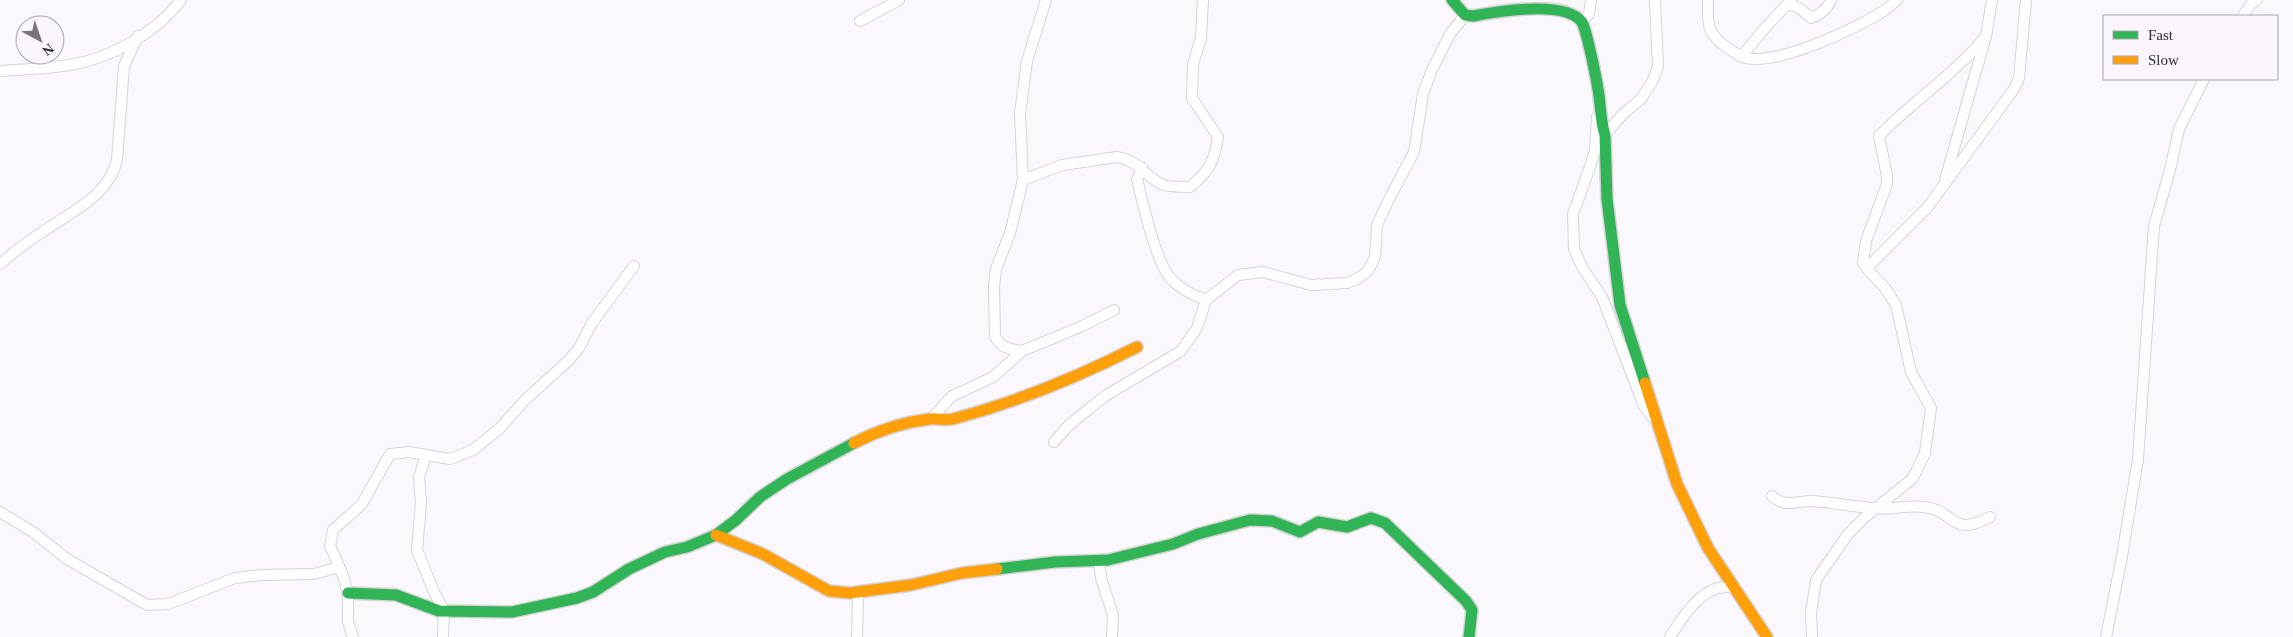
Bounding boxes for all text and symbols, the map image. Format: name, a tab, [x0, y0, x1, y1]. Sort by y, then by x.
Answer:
north arrow	[15, 15, 65, 65]
legend	[2103, 15, 2278, 80]
text: Fast	[2148, 27, 2174, 43]
text: N	[39, 41, 57, 59]
text: Slow	[2148, 52, 2179, 68]

